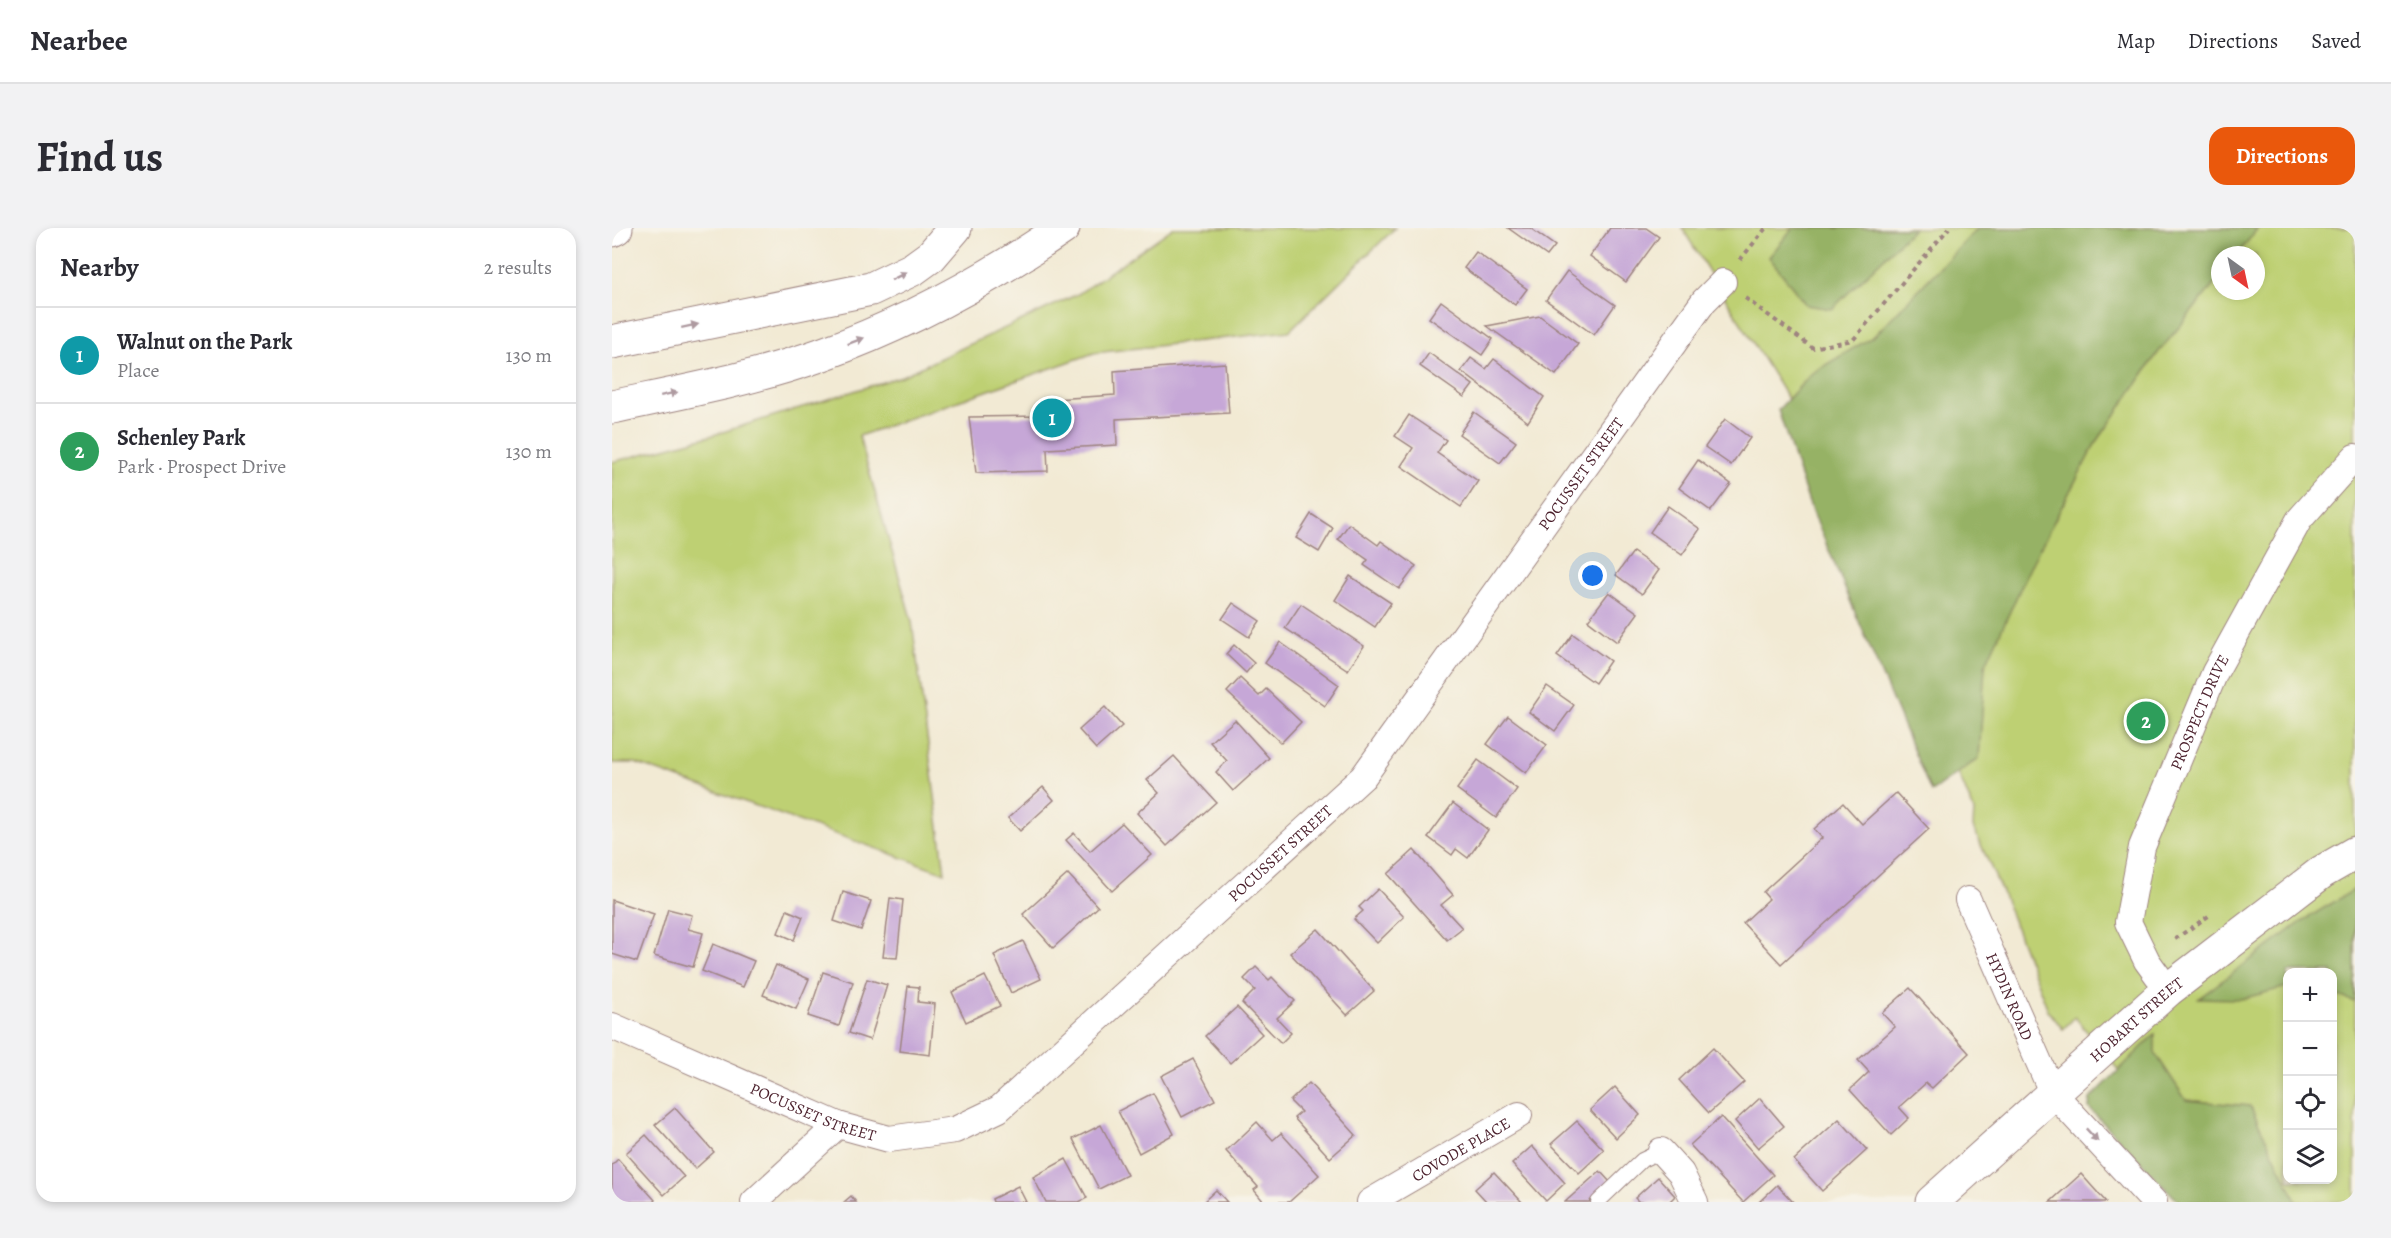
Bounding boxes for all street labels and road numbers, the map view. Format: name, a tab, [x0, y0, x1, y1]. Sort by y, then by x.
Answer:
street label: POCUSSET STREET	[1533, 413, 1629, 535]
street label: PROSPECT DRIVE	[2165, 651, 2235, 774]
street label: POCUSSET STREET	[1224, 800, 1338, 907]
street label: HYDIN ROAD	[1980, 949, 2038, 1044]
street label: HOBART STREET	[2085, 972, 2188, 1067]
street label: POCUSSET STREET	[746, 1078, 879, 1147]
street label: COVODE PLACE	[1408, 1113, 1515, 1187]

